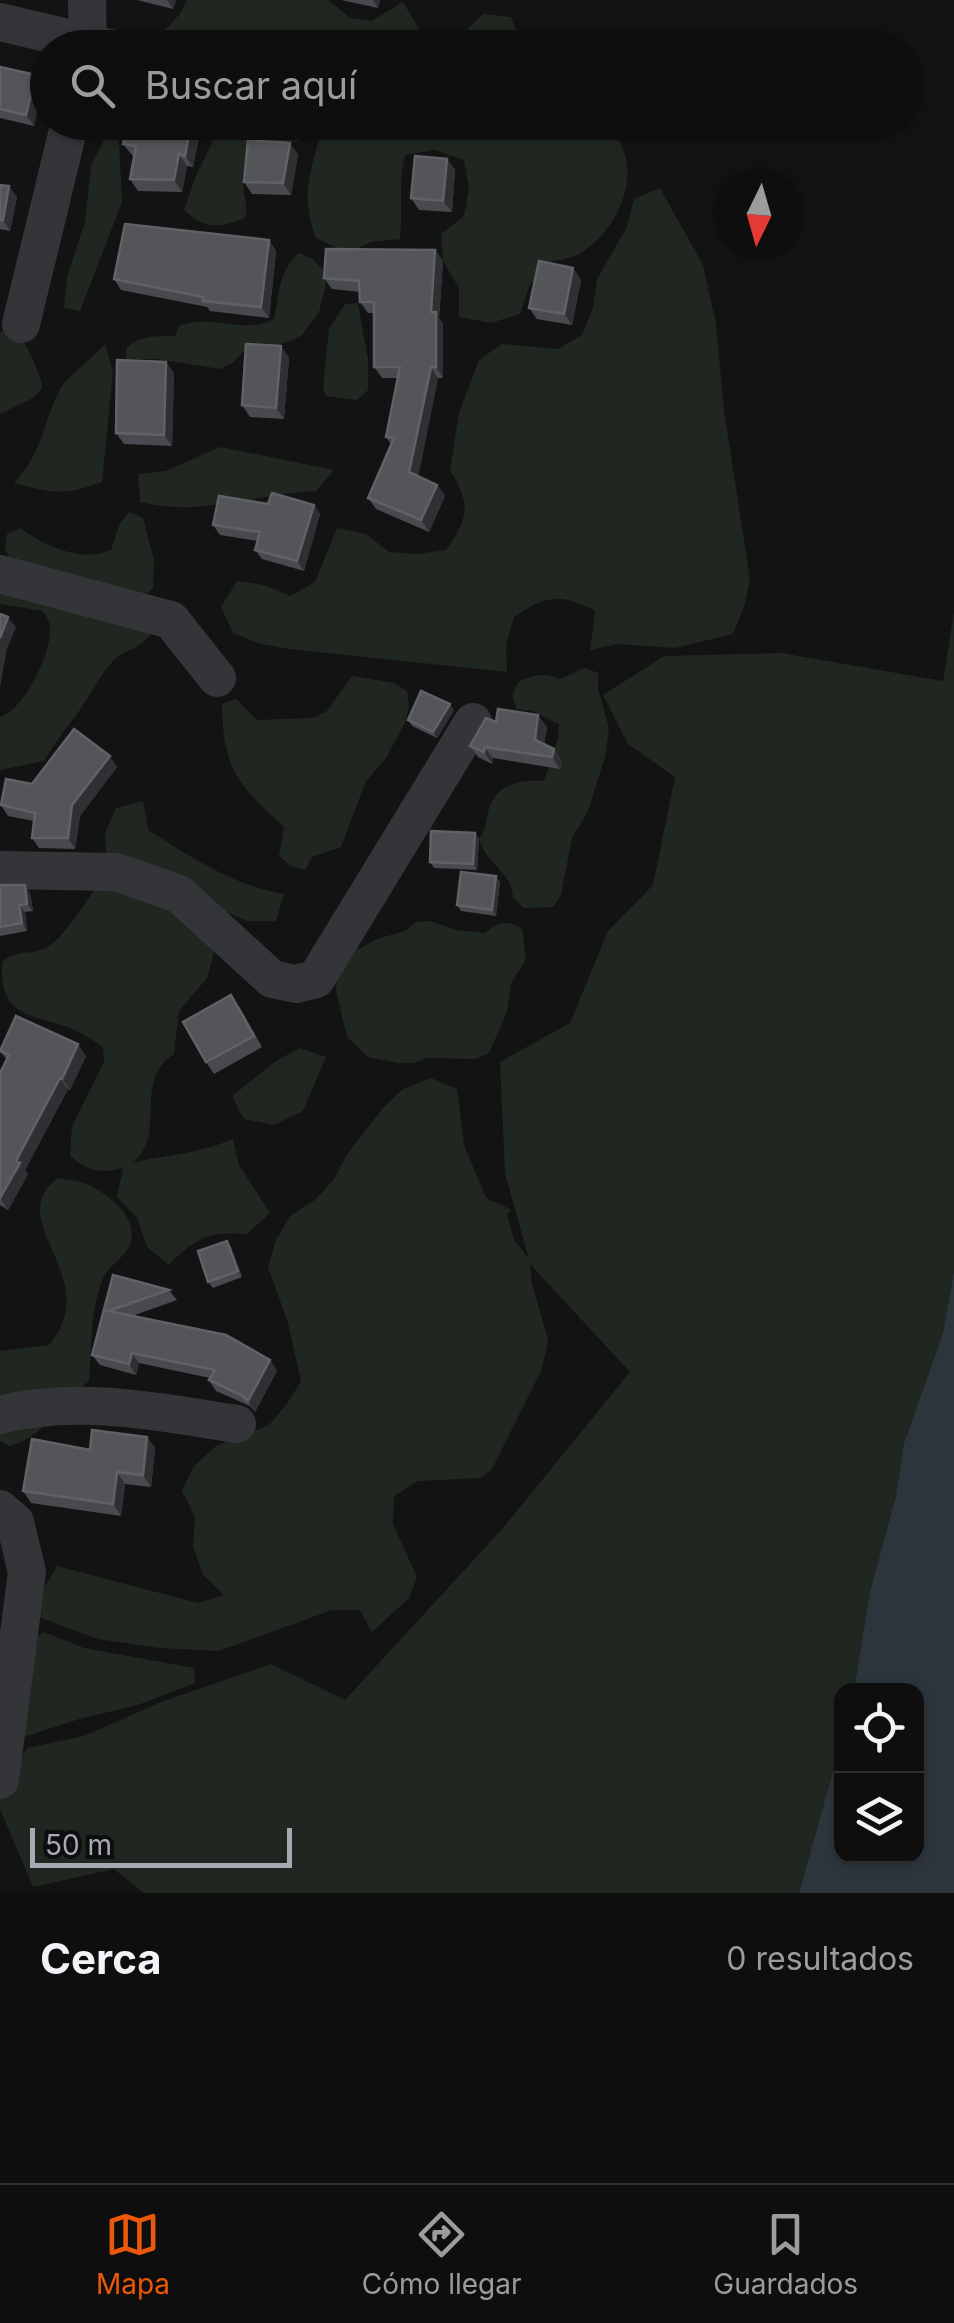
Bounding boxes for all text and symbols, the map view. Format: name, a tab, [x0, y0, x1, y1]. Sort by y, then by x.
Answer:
search box	[30, 30, 924, 140]
icon: search	[65, 58, 120, 113]
text: Buscar aquí	[145, 62, 357, 108]
north arrow	[714, 170, 804, 260]
map controls	[834, 1683, 924, 1863]
button: locate	[834, 1683, 924, 1773]
button: layers	[834, 1773, 924, 1863]
scale bar	[30, 1823, 292, 1868]
text: 50 m	[45, 1828, 112, 1862]
text: Cerca	[40, 1933, 162, 1984]
text: 0 resultados	[726, 1939, 914, 1978]
tab: Mapa	[96, 2207, 170, 2301]
tab: Cómo llegar	[362, 2207, 522, 2301]
tab: Guardados	[713, 2207, 858, 2301]

